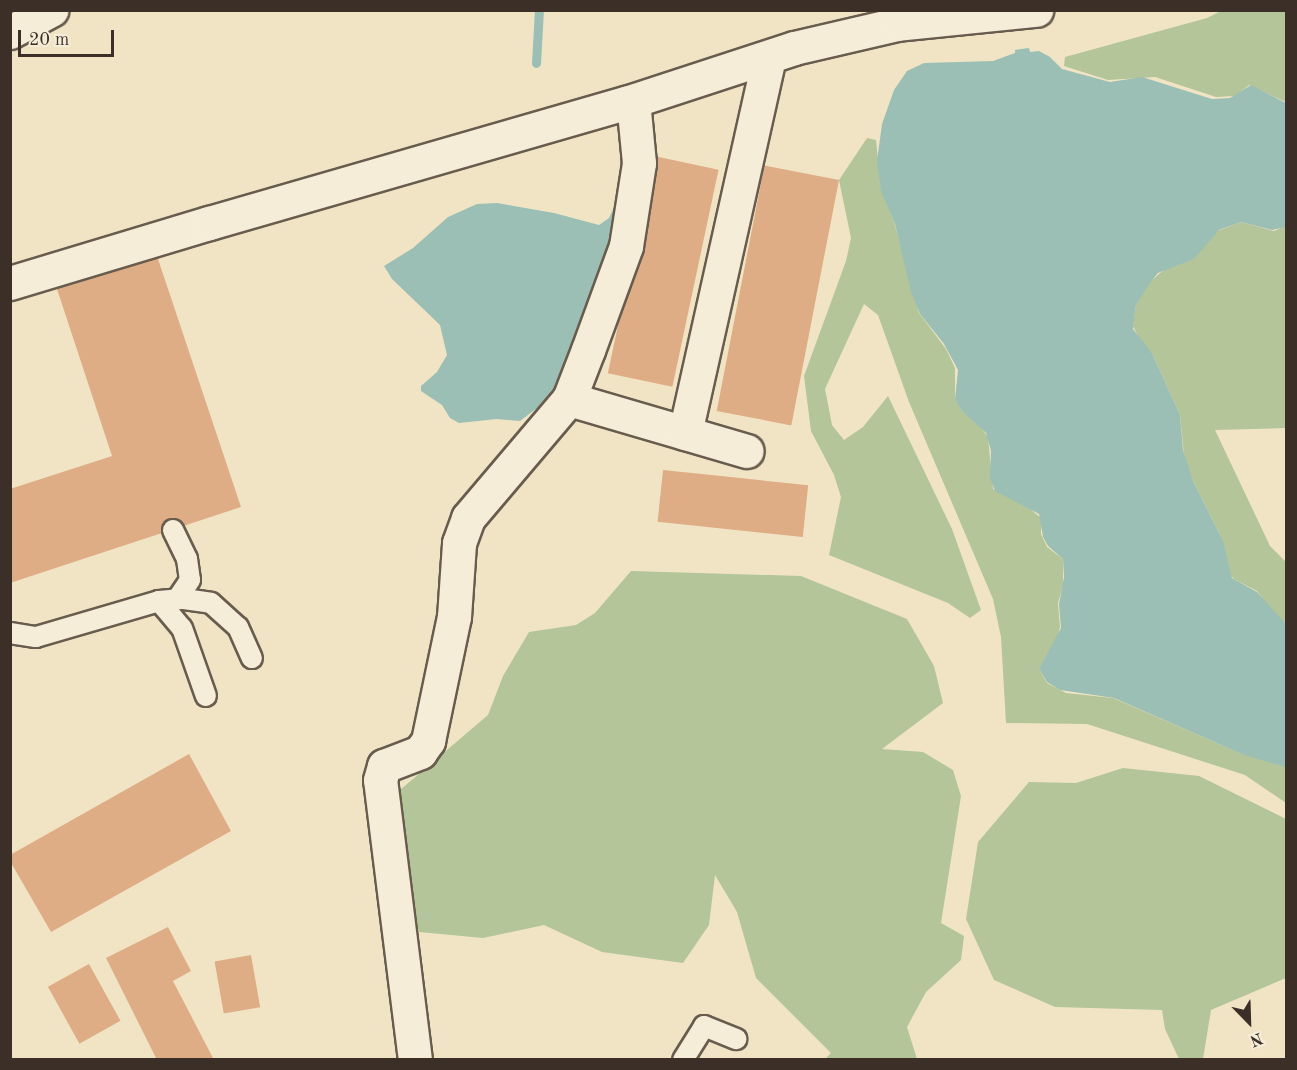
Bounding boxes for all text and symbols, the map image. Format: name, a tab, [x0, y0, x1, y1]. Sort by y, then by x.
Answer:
scale bar	[21, 18, 117, 56]
text: 20 m	[29, 31, 69, 49]
north arrow	[1219, 992, 1279, 1052]
text: N	[1247, 1029, 1265, 1048]

